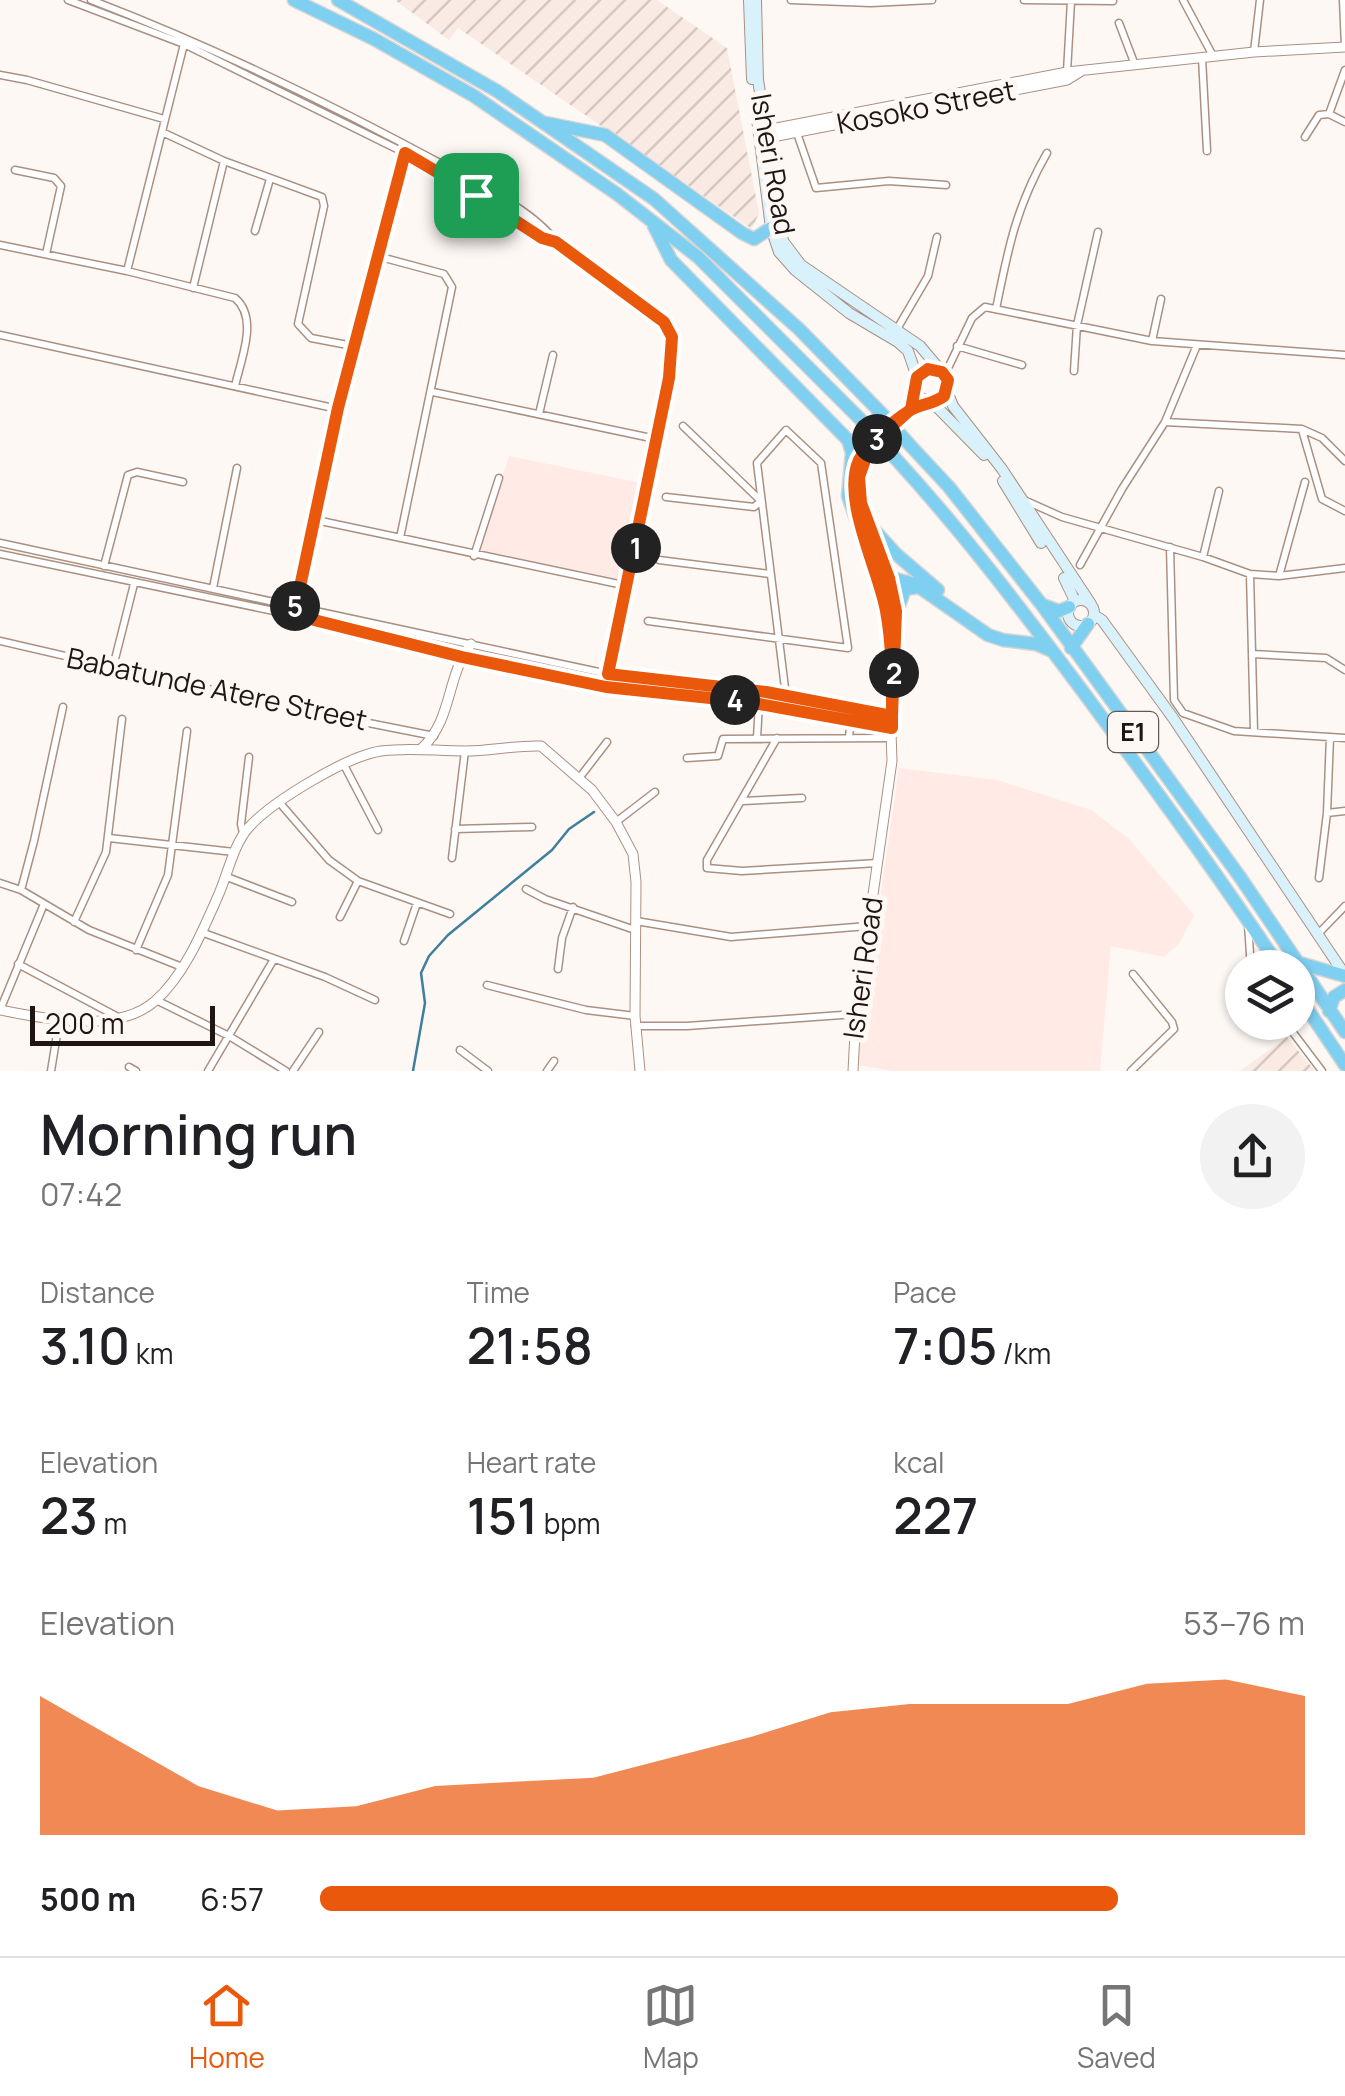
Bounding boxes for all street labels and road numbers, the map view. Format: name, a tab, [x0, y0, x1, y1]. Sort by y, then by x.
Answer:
street label: Kosoko Street	[833, 70, 1018, 142]
street label: Isheri Road	[743, 90, 805, 237]
street label: Babatunde Atere Street	[64, 638, 371, 738]
road number: E1	[1108, 712, 1158, 752]
street label: Isheri Road	[833, 894, 891, 1041]

